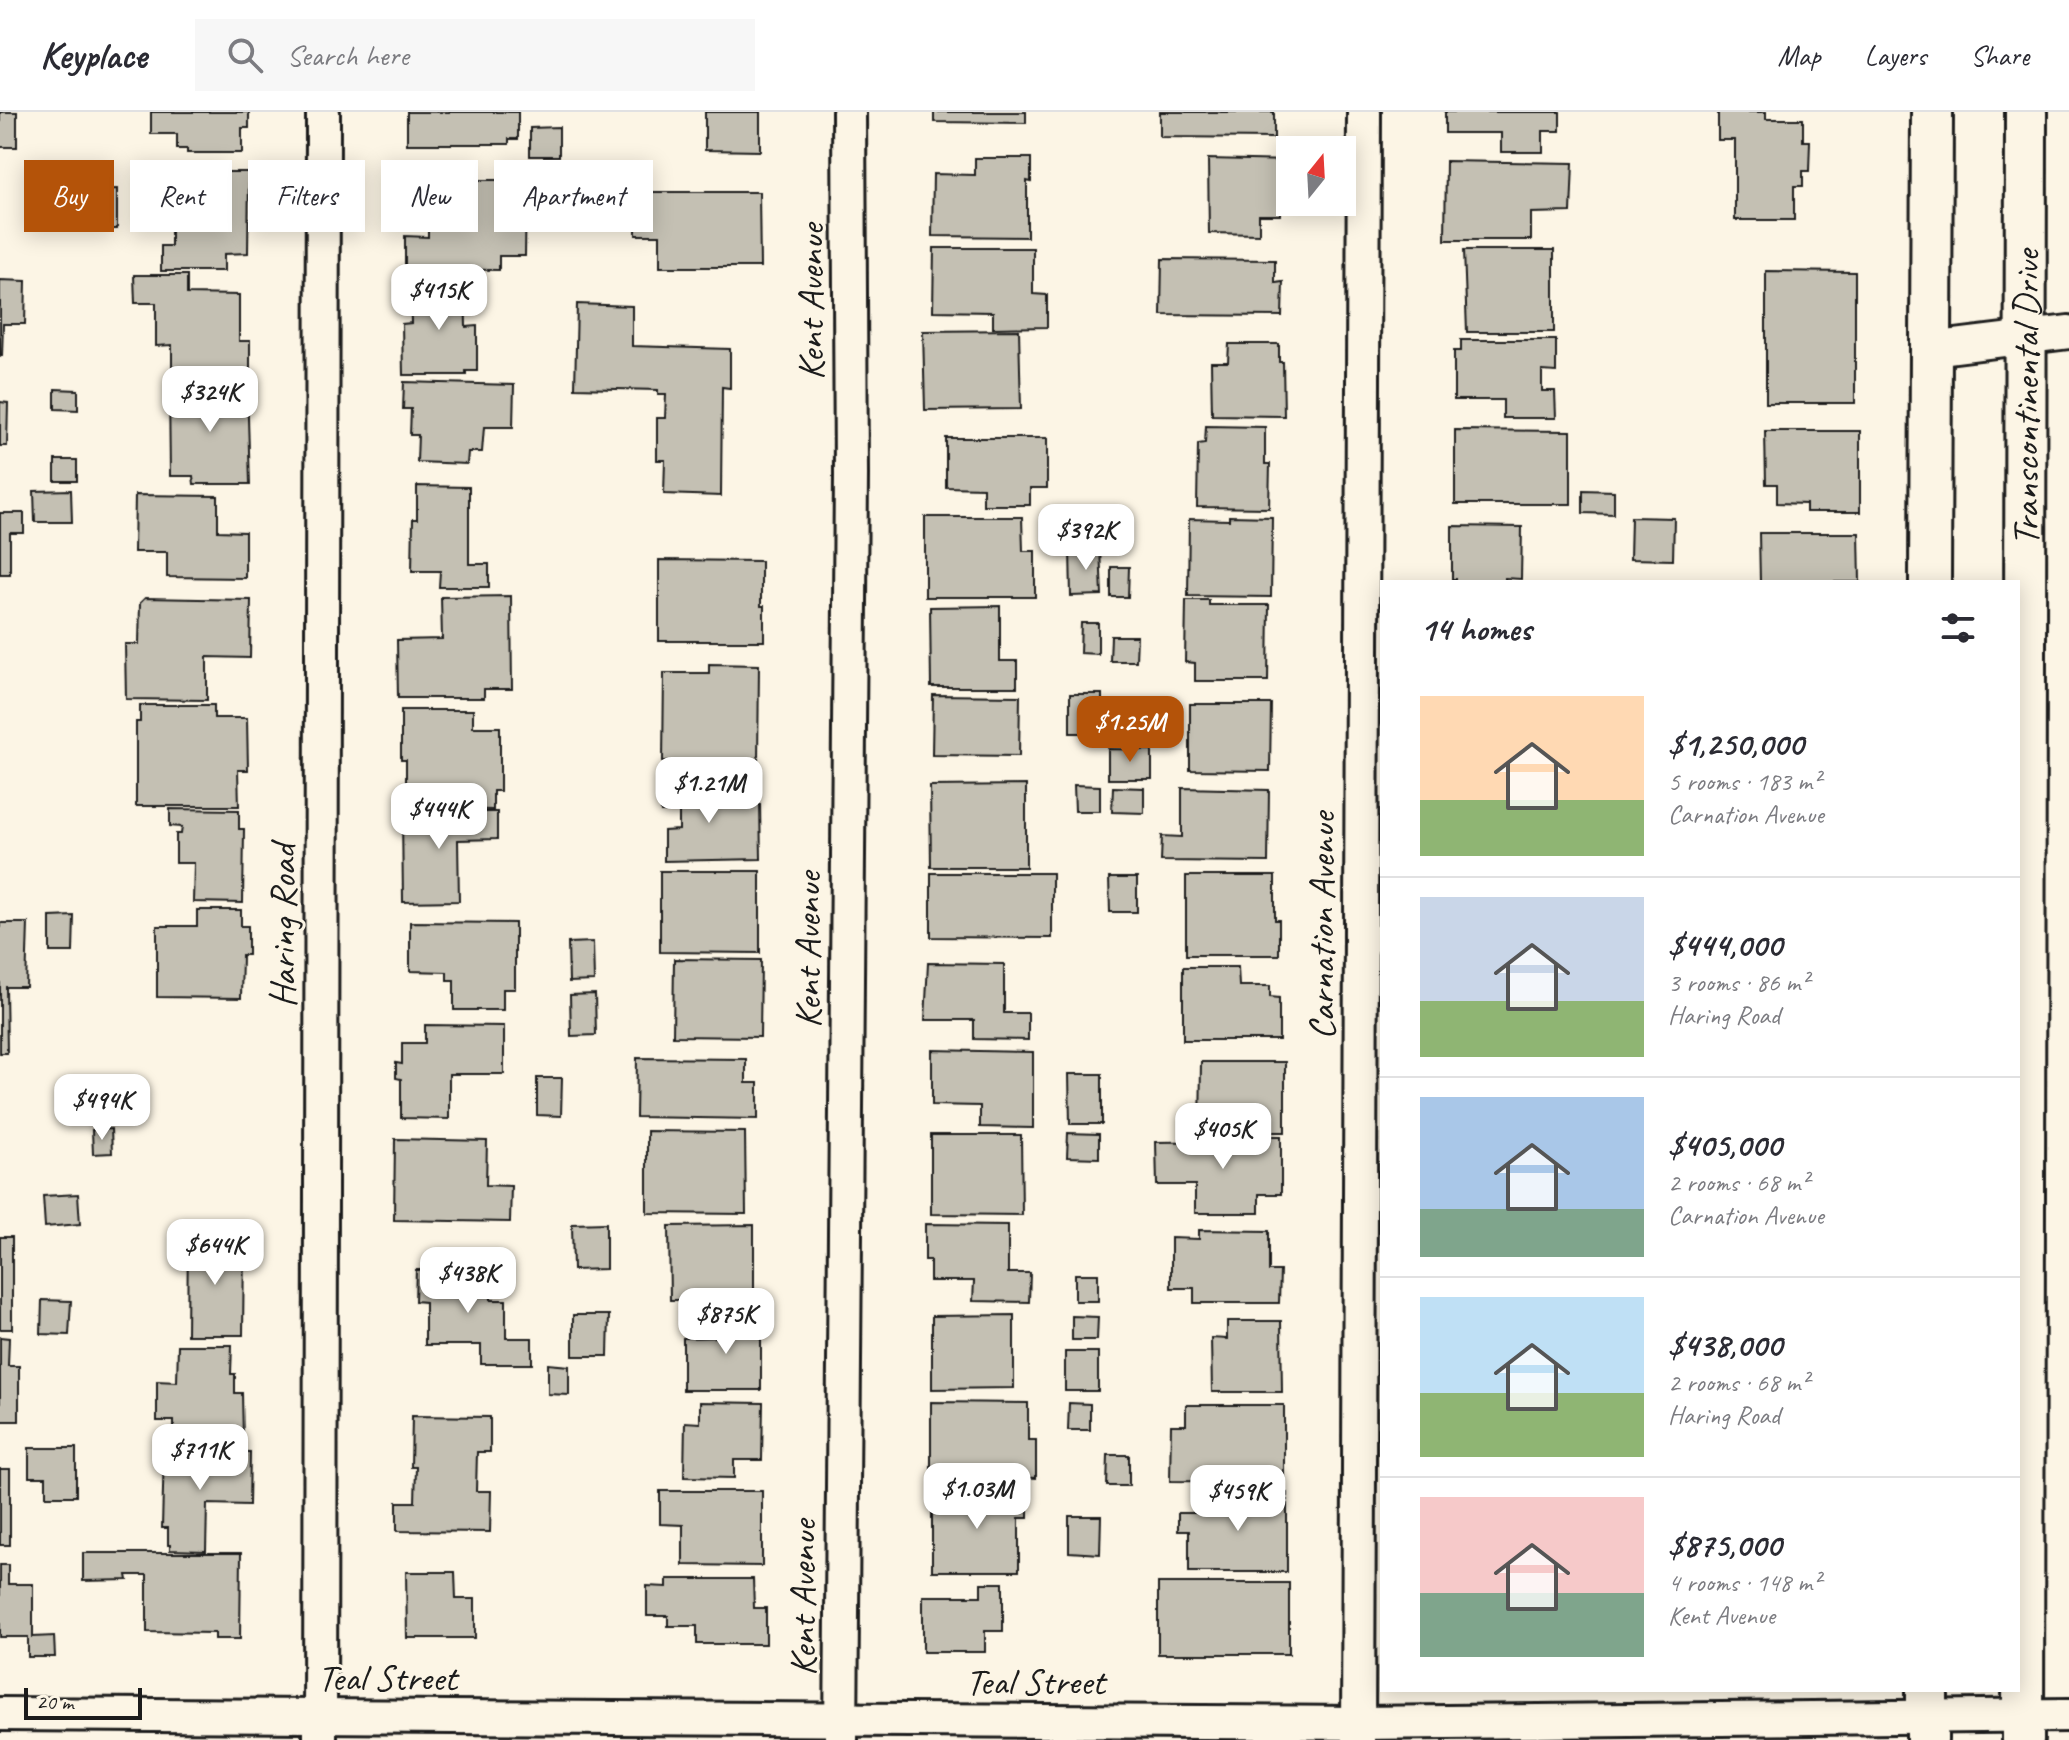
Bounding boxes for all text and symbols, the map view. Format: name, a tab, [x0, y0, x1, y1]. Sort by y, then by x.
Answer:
search box	[195, 19, 755, 91]
text: Keyplace	[40, 32, 147, 79]
icon: search	[223, 33, 267, 77]
text: Search here	[287, 36, 409, 74]
text: Map	[1778, 38, 1821, 73]
text: Layers	[1865, 38, 1926, 73]
text: Share	[1970, 38, 2029, 73]
north arrow	[1276, 136, 1356, 216]
map controls	[1276, 136, 1356, 216]
chip: Buy	[24, 160, 114, 232]
chip: Rent	[130, 160, 232, 232]
chip: Filters	[248, 160, 365, 232]
chip: New	[381, 160, 478, 232]
chip: Apartment	[494, 160, 653, 232]
street label: Kent Avenue	[787, 221, 834, 380]
street label: Transcontinental Drive	[2002, 247, 2050, 546]
pin: $415K	[383, 264, 495, 332]
text: $415K	[409, 273, 469, 306]
pin: $324K	[154, 366, 266, 434]
text: $324K	[180, 375, 240, 408]
pin: $392K	[1030, 504, 1142, 572]
text: $392K	[1056, 513, 1116, 546]
icon: filters	[1936, 606, 1980, 650]
text: 14 homes	[1420, 607, 1531, 650]
pin: $1.25M	[1065, 696, 1195, 764]
text: $1.25M	[1095, 705, 1165, 738]
text: $1,250,000	[1668, 722, 1803, 765]
icon: home	[1484, 728, 1580, 824]
pin: $1.21M	[644, 757, 774, 825]
text: 5 rooms · 183 m²	[1668, 765, 1820, 798]
text: $1.21M	[674, 766, 744, 799]
pin: $444K	[383, 783, 495, 851]
text: $444K	[409, 792, 469, 825]
text: Carnation Avenue	[1668, 798, 1824, 831]
street label: Carnation Avenue	[1298, 810, 1345, 1040]
street label: Haring Road	[259, 838, 306, 1008]
street label: Kent Avenue	[784, 869, 831, 1028]
text: $444,000	[1668, 923, 1782, 966]
icon: home	[1484, 929, 1580, 1025]
text: 3 rooms · 86 m²	[1668, 966, 1809, 999]
text: Haring Road	[1668, 999, 1780, 1032]
pin: $494K	[46, 1074, 158, 1142]
text: $494K	[72, 1083, 132, 1116]
pin: $405K	[1167, 1103, 1279, 1171]
text: $405K	[1193, 1112, 1253, 1145]
text: $405,000	[1668, 1123, 1781, 1166]
icon: home	[1484, 1129, 1580, 1225]
text: 2 rooms · 68 m²	[1668, 1166, 1809, 1199]
text: Carnation Avenue	[1668, 1199, 1824, 1232]
pin: $644K	[159, 1219, 271, 1287]
text: $644K	[185, 1228, 245, 1261]
pin: $438K	[412, 1247, 524, 1315]
text: $438K	[438, 1256, 498, 1289]
pin: $875K	[670, 1288, 782, 1356]
text: $875K	[696, 1297, 756, 1330]
text: $438,000	[1668, 1323, 1782, 1366]
icon: home	[1484, 1329, 1580, 1425]
text: 2 rooms · 68 m²	[1668, 1366, 1809, 1399]
text: Haring Road	[1668, 1399, 1780, 1432]
pin: $711K	[144, 1424, 256, 1492]
text: $711K	[170, 1433, 230, 1466]
pin: $1.03M	[912, 1463, 1042, 1531]
pin: $459K	[1182, 1465, 1294, 1533]
text: $1.03M	[942, 1472, 1012, 1505]
text: $459K	[1208, 1474, 1268, 1507]
street label: Kent Avenue	[779, 1517, 826, 1676]
text: $875,000	[1668, 1523, 1781, 1566]
icon: home	[1484, 1529, 1580, 1625]
text: 4 rooms · 148 m²	[1668, 1566, 1820, 1599]
text: Kent Avenue	[1668, 1599, 1775, 1632]
street label: Teal Street	[317, 1654, 460, 1701]
street label: Teal Street	[965, 1658, 1108, 1705]
scale bar	[24, 1684, 142, 1720]
text: 20 m	[36, 1688, 73, 1716]

